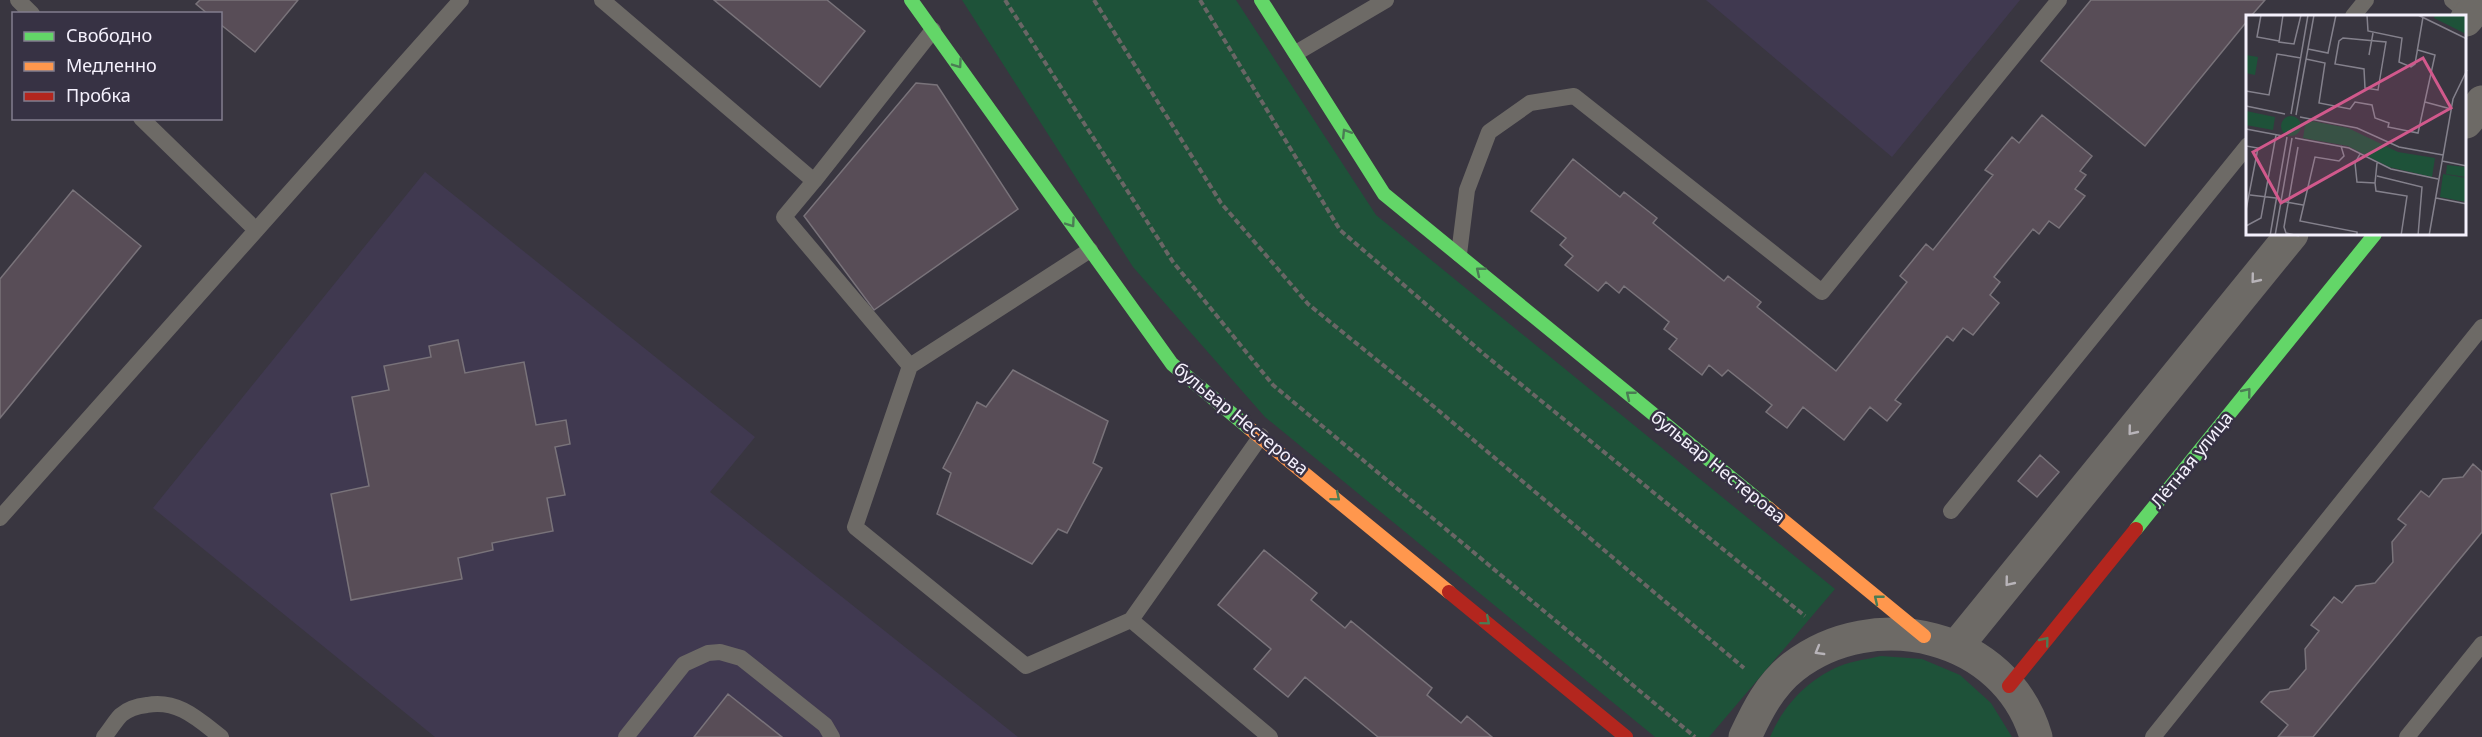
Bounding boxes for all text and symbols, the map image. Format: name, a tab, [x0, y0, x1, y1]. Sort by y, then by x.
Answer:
legend	[12, 12, 222, 120]
inset map	[2246, 15, 2467, 236]
text: Свободно	[66, 23, 152, 47]
text: Медленно	[66, 53, 157, 77]
one-way arrow	[951, 58, 962, 69]
text: Пробка	[66, 83, 131, 107]
one-way arrow	[1342, 129, 1353, 140]
one-way arrow	[1064, 217, 1075, 228]
one-way arrow	[1475, 268, 1486, 279]
one-way arrow	[2251, 273, 2262, 284]
street label: бульвар Нестерова	[1169, 356, 1314, 480]
one-way arrow	[2240, 387, 2251, 398]
one-way arrow	[1626, 392, 1637, 403]
street label: бульвар Нестерова	[1646, 404, 1791, 528]
street label: Лётная улица	[2145, 406, 2238, 513]
one-way arrow	[2128, 424, 2139, 435]
one-way arrow	[1329, 489, 1340, 500]
one-way arrow	[2005, 575, 2016, 586]
one-way arrow	[1874, 595, 1885, 606]
one-way arrow	[1479, 614, 1490, 625]
one-way arrow	[2038, 637, 2049, 648]
one-way arrow	[1815, 644, 1825, 656]

